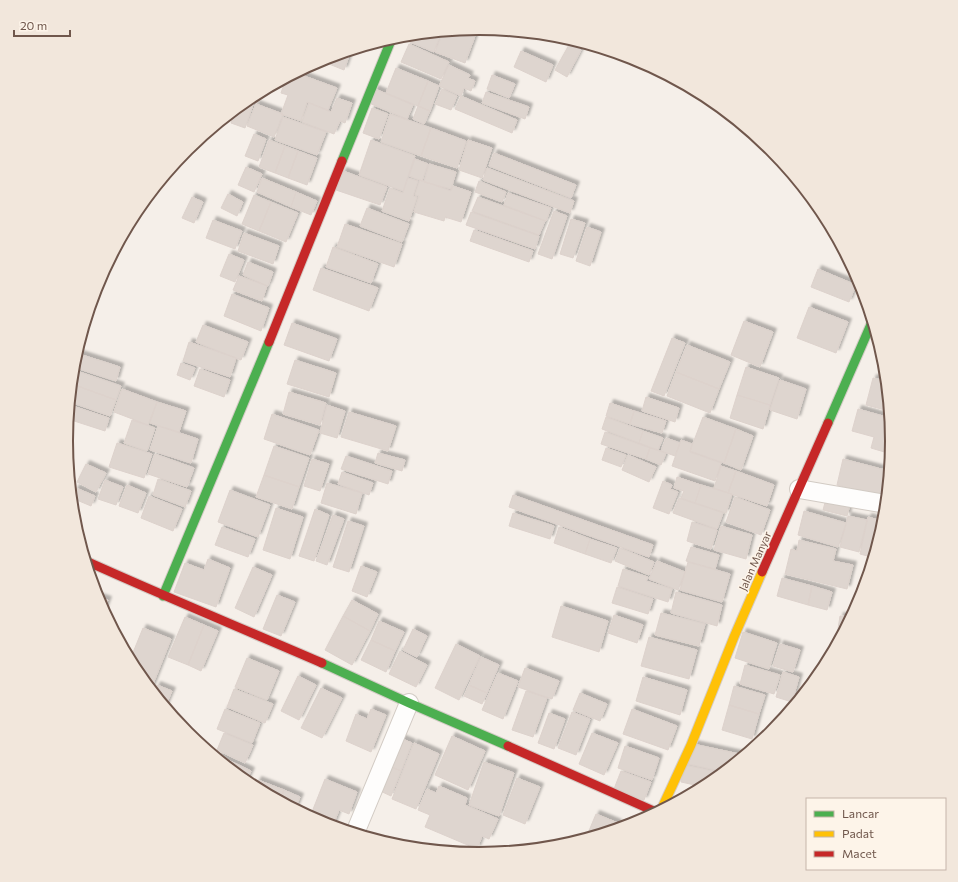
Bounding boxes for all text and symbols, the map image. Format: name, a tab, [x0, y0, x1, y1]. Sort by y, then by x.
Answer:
scale bar	[14, 12, 70, 38]
text: 20 m	[20, 18, 47, 32]
street label: Jalan Manyar	[736, 528, 775, 593]
legend	[806, 798, 946, 870]
text: Lancar	[842, 806, 879, 820]
text: Padat	[842, 826, 874, 840]
text: Macet	[842, 846, 877, 860]

